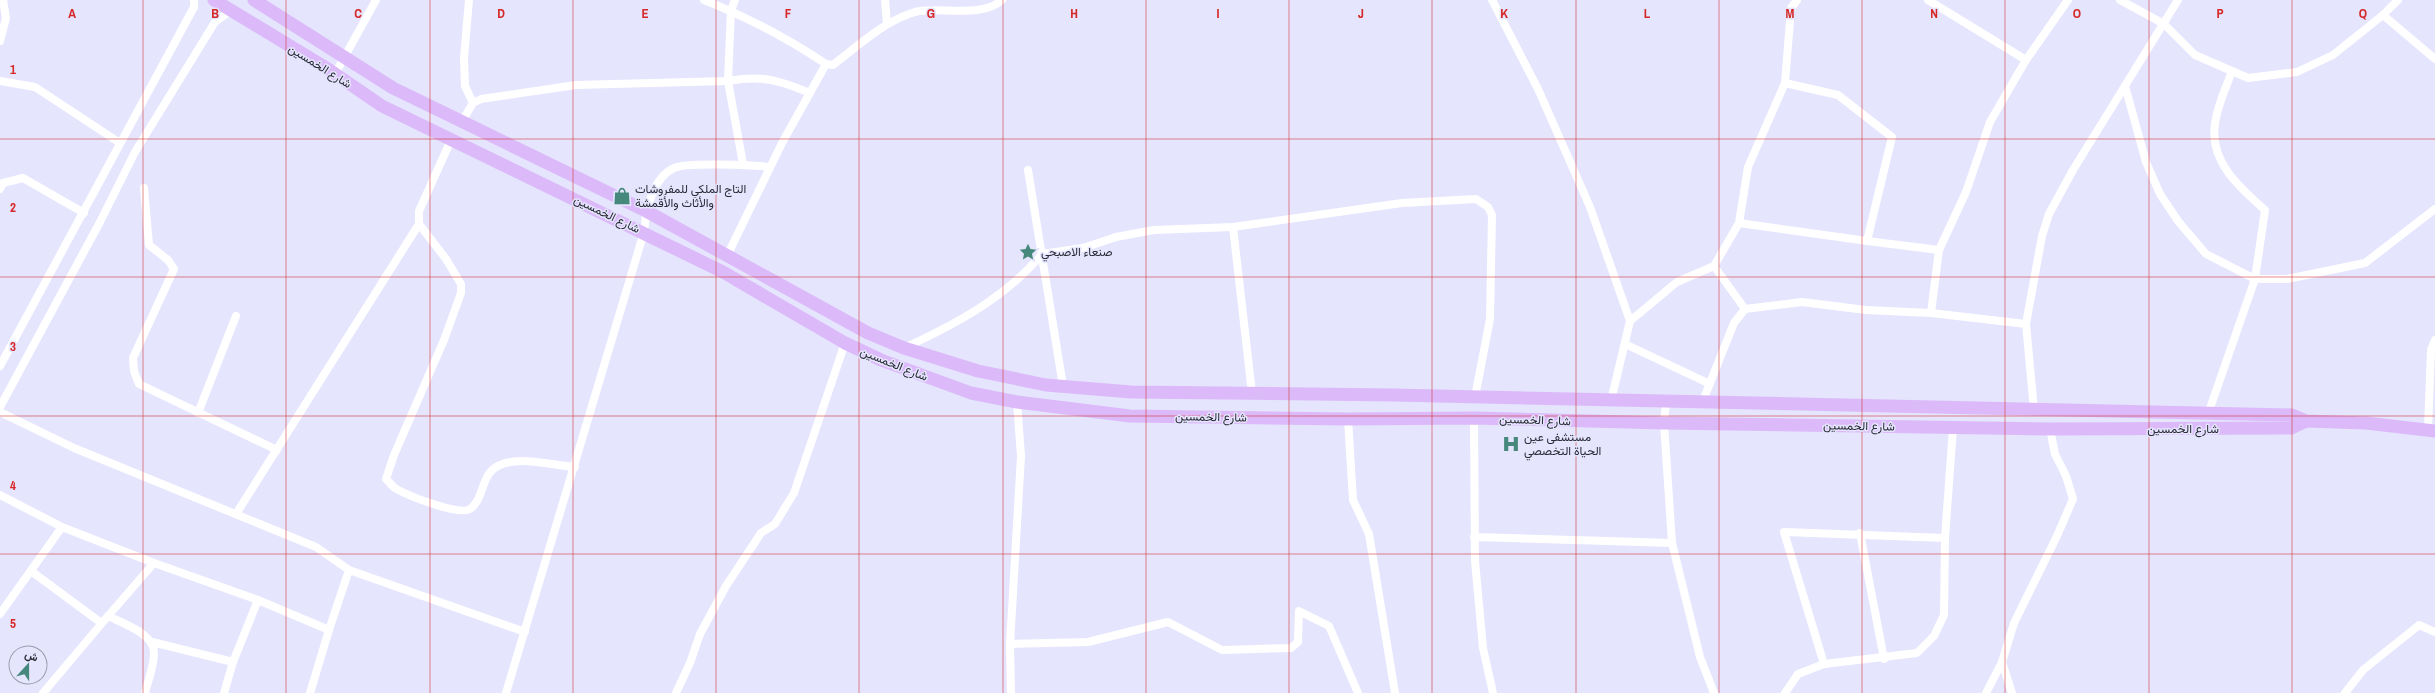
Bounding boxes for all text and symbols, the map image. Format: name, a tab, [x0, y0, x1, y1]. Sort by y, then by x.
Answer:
text: A	[68, 5, 76, 22]
text: B	[211, 5, 219, 22]
text: C	[354, 5, 362, 22]
text: D	[497, 5, 505, 22]
text: E	[641, 5, 649, 22]
text: F	[785, 5, 792, 22]
text: G	[927, 5, 935, 22]
text: H	[1070, 5, 1078, 22]
text: I	[1217, 5, 1220, 22]
text: J	[1358, 5, 1364, 22]
text: K	[1500, 5, 1508, 22]
text: L	[1644, 5, 1651, 22]
text: M	[1786, 5, 1795, 22]
text: N	[1930, 5, 1938, 22]
text: O	[2073, 5, 2081, 22]
text: P	[2216, 5, 2224, 22]
text: Q	[2359, 5, 2367, 22]
street label: شارع الخمسين	[285, 40, 355, 93]
text: 1	[10, 61, 16, 78]
place label: التاج الملكي للمفروشات والأثاث والأقمشة	[635, 181, 746, 211]
shop icon: التاج الملكي للمفروشات والأثاث والأقمشة	[612, 186, 632, 206]
street label: شارع الخمسين	[571, 191, 643, 238]
text: 2	[10, 199, 16, 216]
place icon: صنعاء الاصبحي	[1018, 242, 1038, 262]
place label: صنعاء الاصبحي	[1041, 244, 1112, 262]
text: 3	[10, 338, 16, 355]
street label: شارع الخمسين	[857, 343, 930, 386]
street label: شارع الخمسين	[1175, 408, 1247, 427]
street label: شارع الخمسين	[1499, 411, 1571, 430]
street label: شارع الخمسين	[1823, 417, 1895, 436]
street label: شارع الخمسين	[2147, 421, 2219, 438]
place label: مستشفى عين الحياة التخصصي	[1524, 429, 1601, 461]
hospital icon: مستشفى عين الحياة التخصصي	[1501, 434, 1521, 454]
text: 4	[10, 477, 16, 494]
text: 5	[10, 615, 16, 632]
north arrow	[8, 645, 48, 685]
text: ش	[23, 647, 40, 665]

